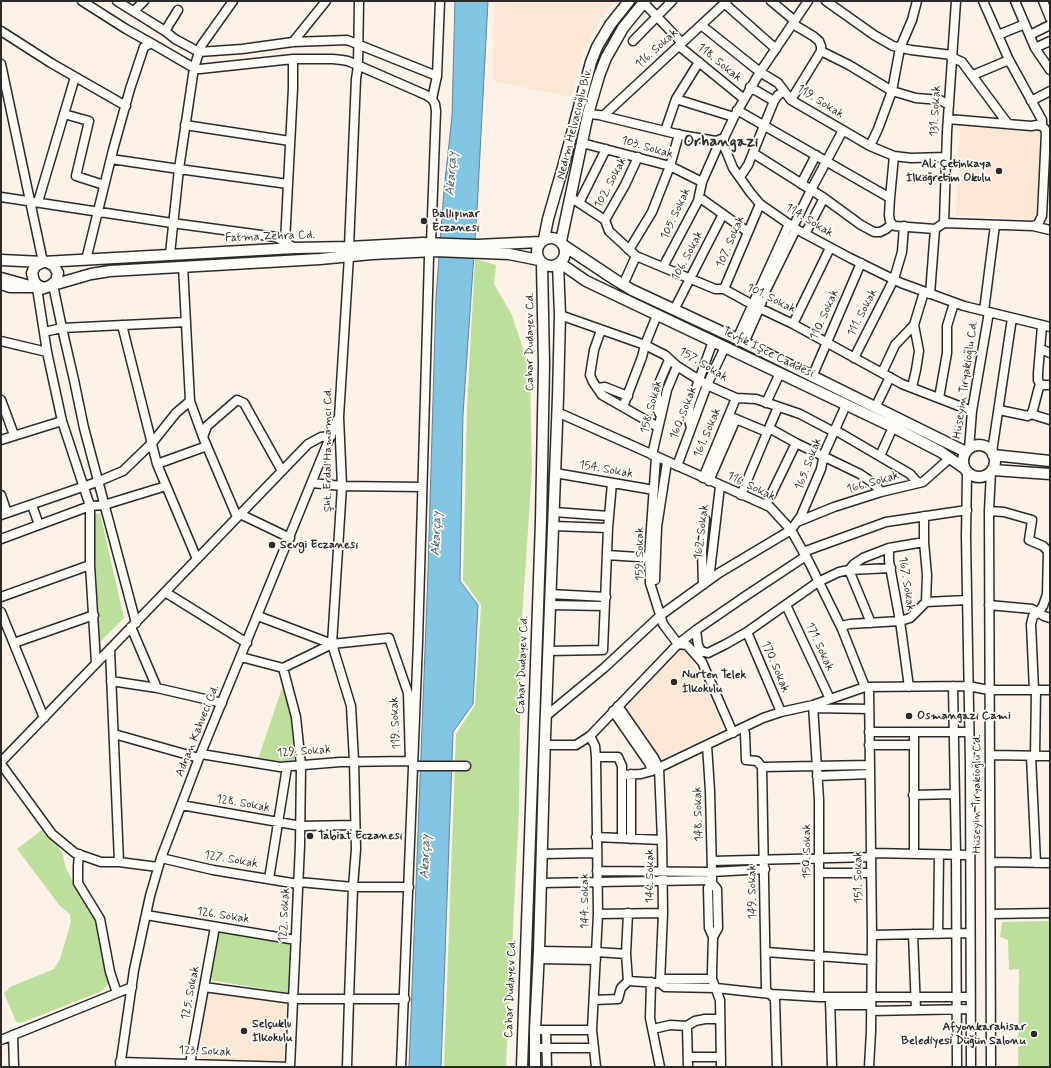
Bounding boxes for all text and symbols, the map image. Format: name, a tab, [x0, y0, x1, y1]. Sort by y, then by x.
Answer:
street label: 116. Sokak	[633, 26, 681, 72]
street label: 118. Sokak	[694, 41, 744, 85]
street label: Nedim Helvacıoğlu Blv.	[554, 67, 596, 181]
street label: 119. Sokak	[794, 82, 846, 122]
street label: 131. Sokak	[927, 85, 945, 137]
district label: Orhangazi	[684, 133, 758, 153]
street label: 103. Sokak	[619, 134, 675, 162]
water label: Akarçay	[443, 151, 461, 197]
street label: 102. Sokak	[592, 155, 630, 211]
place label: Ali Çetinkaya İlköğretim Okulu	[906, 157, 991, 185]
marker: Ali Çetinkaya İlköğretim Okulu	[994, 166, 1004, 176]
street label: 105. Sokak	[658, 186, 694, 242]
street label: 114. Sokak	[782, 201, 836, 241]
place label: Ballıpınar Eczanesi	[432, 207, 480, 235]
street label: 107. Sokak	[714, 214, 748, 270]
marker: Ballıpınar Eczanesi	[419, 216, 429, 226]
street label: Fatma Zehra Cd.	[225, 228, 315, 246]
street label: 106. Sokak	[669, 229, 707, 283]
street label: 101. Sokak	[744, 281, 798, 317]
street label: 110. Sokak	[807, 287, 843, 343]
street label: 111. Sokak	[845, 287, 881, 339]
street label: Cahar Dudayev Cd.	[523, 293, 537, 391]
street label: Hüseyin Tiryakioğlu Cd.	[951, 320, 981, 440]
street label: Tevfik İşce Caddesi	[720, 325, 816, 381]
street label: 157. Sokak	[676, 345, 730, 385]
street label: 158. Sokak	[638, 379, 666, 435]
street label: 160. Sokak	[667, 385, 701, 441]
street label: Şht. Erdal Hamamcı Cd.	[321, 388, 335, 512]
street label: 161. Sokak	[691, 406, 725, 460]
street label: 165. Sokak	[792, 436, 826, 492]
street label: 154. Sokak	[578, 458, 634, 482]
street label: 116. Sokak	[724, 469, 778, 505]
street label: 166. Sokak	[845, 469, 901, 497]
street label: 162. Sokak	[691, 504, 713, 560]
water label: Akarçay	[428, 512, 446, 556]
street label: 159. Sokak	[633, 527, 647, 581]
place label: Sevgi Eczanesi	[280, 538, 358, 552]
marker: Sevgi Eczanesi	[267, 540, 277, 550]
street label: 167. Sokak	[895, 556, 917, 612]
street label: Cahar Dudayev Cd.	[514, 616, 532, 714]
street label: 171. Sokak	[801, 620, 837, 674]
street label: 170. Sokak	[758, 639, 792, 695]
place label: Nurten Telek İlkokulu	[682, 668, 746, 696]
marker: Nurten Telek İlkokulu	[669, 677, 679, 687]
street label: Adnan Kahveci Cd.	[173, 683, 223, 779]
street label: 119. Sokak	[387, 696, 405, 750]
place label: Osmangazi Cami	[917, 709, 1011, 723]
marker: Osmangazi Cami	[904, 711, 914, 721]
street label: Hüseyin Tiryakioğlu Cd.	[970, 735, 984, 853]
street label: 129. Sokak	[277, 743, 331, 761]
street label: 148. Sokak	[691, 786, 707, 842]
street label: 128. Sokak	[215, 792, 271, 816]
street label: 150. Sokak	[800, 823, 814, 879]
place label: Tabiat Eczanesi	[318, 829, 402, 843]
marker: Tabiat Eczanesi	[305, 831, 315, 841]
water label: Akarçay	[417, 835, 435, 879]
street label: 127. Sokak	[203, 848, 259, 872]
street label: 146. Sokak	[643, 849, 657, 903]
street label: 151. Sokak	[851, 851, 867, 903]
street label: 149. Sokak	[745, 864, 761, 920]
street label: 144. Sokak	[578, 873, 592, 929]
street label: 122. Sokak	[276, 887, 294, 943]
street label: 126. Sokak	[195, 905, 251, 927]
street label: Cahar Dudayev Cd.	[502, 940, 520, 1038]
street label: 125. Sokak	[179, 965, 203, 1021]
place label: Selçuklu İlkokulu	[252, 1017, 293, 1045]
place label: Afyonkarahisar Belediyesi Düğün Salonu	[901, 1020, 1026, 1048]
marker: Selçuklu İlkokulu	[239, 1026, 249, 1036]
marker: Afyonkarahisar Belediyesi Düğün Salonu	[1029, 1029, 1039, 1039]
street label: 123. Sokak	[178, 1044, 232, 1060]

